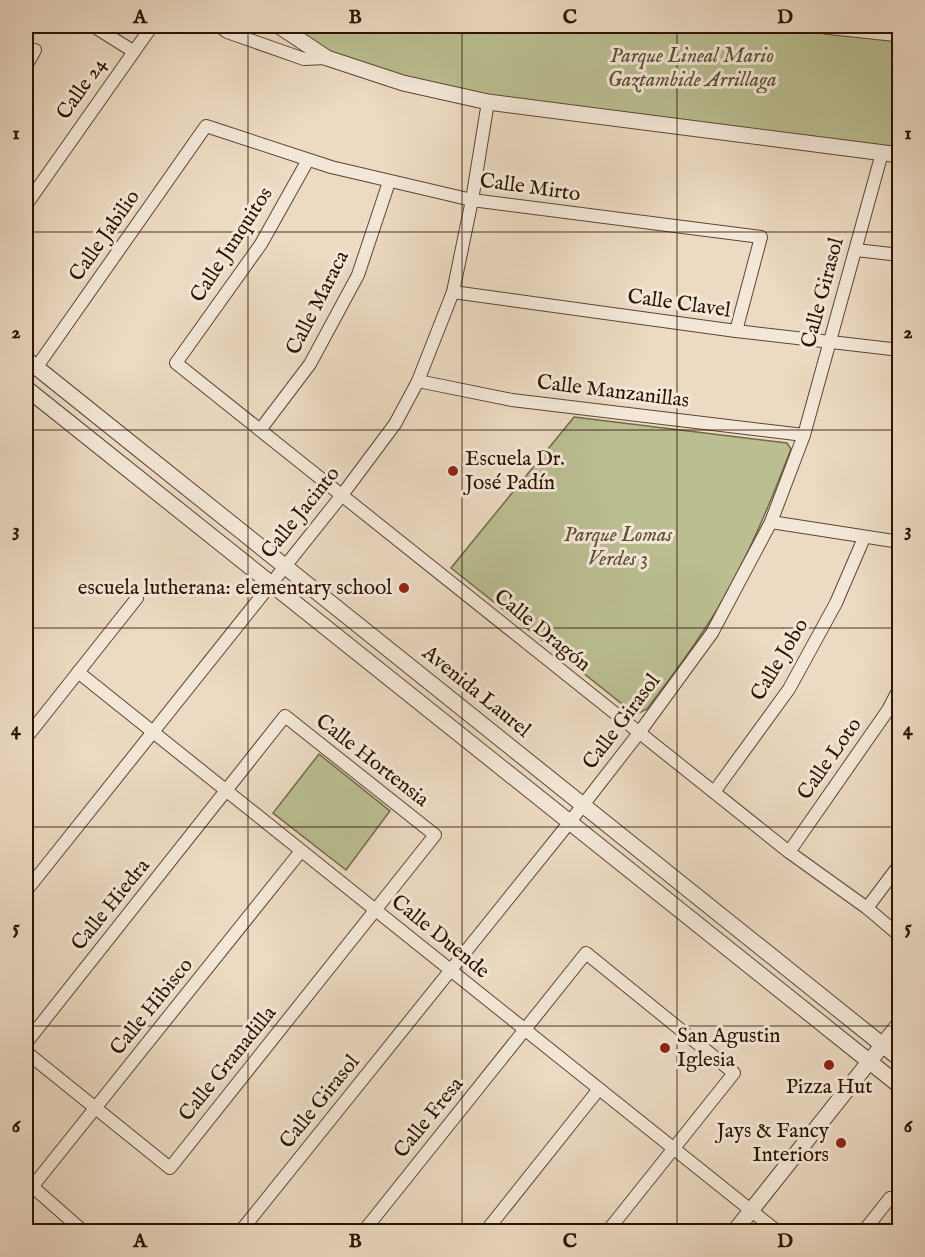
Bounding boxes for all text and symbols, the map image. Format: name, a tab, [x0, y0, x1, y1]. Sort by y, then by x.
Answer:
text: A	[132, 5, 148, 30]
text: B	[348, 5, 362, 30]
text: C	[563, 5, 577, 30]
text: D	[777, 5, 793, 30]
park label: Parque Lineal Mario Gaztambide Arrillaga	[608, 43, 776, 94]
street label: Calle 24	[51, 52, 113, 125]
text: 1	[12, 121, 20, 146]
text: 1	[904, 121, 912, 146]
street label: Calle Mirto	[478, 168, 582, 208]
street label: Calle Junquitos	[185, 182, 279, 308]
street label: Calle Jabilio	[64, 185, 146, 287]
street label: Calle Girasol	[795, 235, 851, 351]
street label: Calle Maraca	[280, 246, 356, 360]
street label: Calle Clavel	[626, 283, 733, 325]
text: 2	[11, 320, 21, 345]
text: 2	[903, 320, 913, 345]
street label: Calle Manzanillas	[535, 369, 691, 415]
place label: Escuela Dr. José Padín	[463, 446, 565, 497]
street label: Calle Jacinto	[256, 461, 346, 565]
marker: Escuela Dr. José Padín	[446, 464, 460, 478]
text: 3	[12, 518, 20, 543]
text: 3	[904, 518, 912, 543]
park label: Parque Lomas Verdes 3	[564, 522, 673, 573]
place label: escuela lutherana: elementary school	[78, 575, 392, 602]
marker: escuela lutherana: elementary school	[397, 581, 411, 595]
street label: Calle Dragón	[488, 584, 596, 678]
street label: Calle Jobo	[745, 614, 815, 706]
street label: Avenida Laurel	[415, 639, 536, 744]
street label: Calle Girasol	[577, 668, 667, 775]
street label: Calle Hortensia	[310, 708, 435, 814]
street label: Calle Loto	[792, 712, 868, 806]
text: 4	[11, 717, 22, 742]
text: 4	[903, 717, 914, 742]
street label: Calle Hiedra	[66, 853, 157, 957]
street label: Calle Duende	[385, 889, 495, 985]
text: 5	[12, 915, 20, 940]
text: 5	[904, 915, 912, 940]
street label: Calle Hibisco	[104, 953, 200, 1061]
street label: Calle Granadilla	[173, 1000, 283, 1127]
place label: San Agustin Iglesia	[677, 1023, 780, 1074]
marker: San Agustin Iglesia	[658, 1041, 672, 1055]
street label: Calle Girasol	[274, 1049, 366, 1154]
marker: Pizza Hut	[822, 1058, 836, 1072]
street label: Calle Fresa	[388, 1071, 470, 1164]
place label: Pizza Hut	[786, 1074, 872, 1101]
text: 6	[12, 1114, 22, 1139]
text: 6	[904, 1114, 914, 1139]
place label: Jays & Fancy Interiors	[715, 1118, 830, 1169]
marker: Jays & Fancy Interiors	[834, 1136, 848, 1150]
text: A	[132, 1229, 148, 1254]
text: B	[348, 1229, 362, 1254]
text: C	[563, 1229, 577, 1254]
text: D	[777, 1229, 793, 1254]

